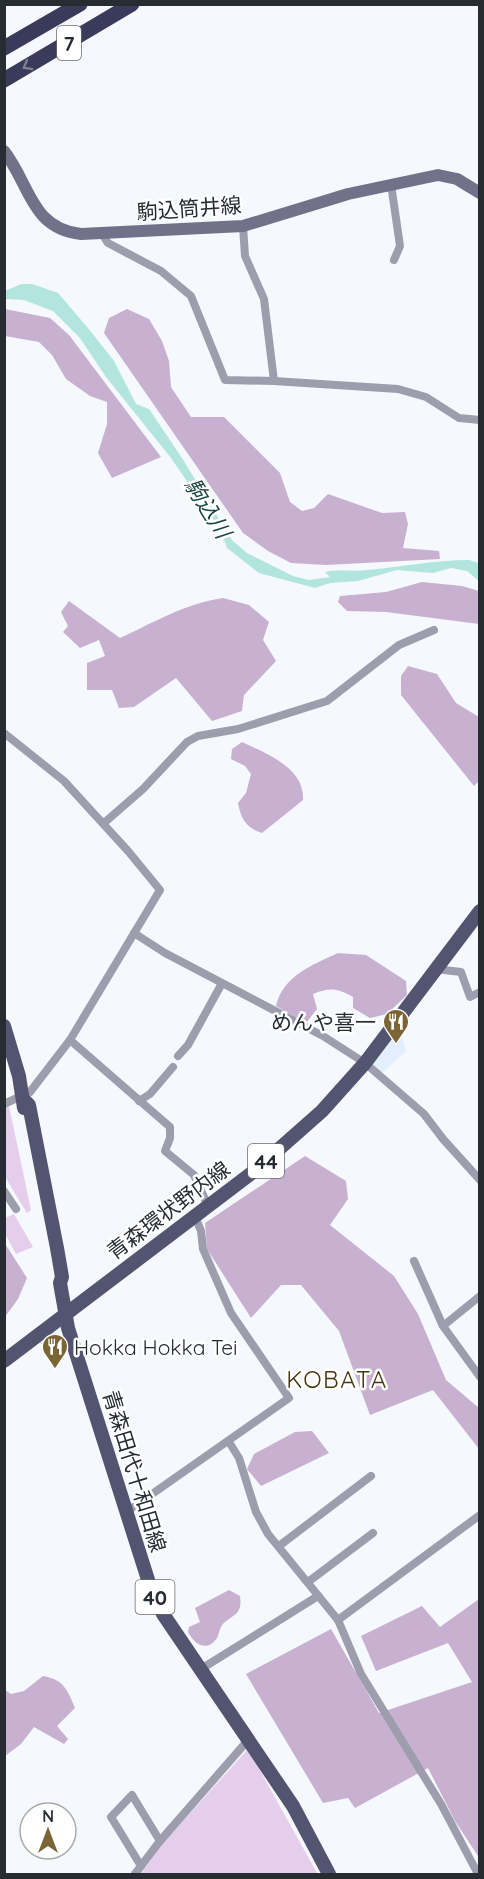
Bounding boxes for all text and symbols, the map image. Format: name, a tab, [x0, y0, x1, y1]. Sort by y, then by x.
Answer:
road number: 7	[57, 26, 81, 60]
one-way arrow	[23, 59, 34, 71]
street label: 駒込筒井線	[136, 191, 242, 225]
water label: 駒込川	[179, 473, 238, 545]
restaurant icon: めんや喜一	[381, 1007, 411, 1045]
place label: めんや喜一	[271, 1009, 376, 1035]
road number: 44	[248, 1144, 284, 1178]
street label: 青森環状野内線	[101, 1155, 235, 1265]
restaurant icon: Hokka Hokka Tei	[40, 1332, 70, 1370]
place label: Hokka Hokka Tei	[74, 1334, 238, 1360]
district label: KOBATA	[286, 1364, 388, 1394]
street label: 青森田代十和田線	[98, 1387, 172, 1555]
road number: 40	[136, 1580, 174, 1614]
north arrow	[18, 1801, 78, 1861]
text: N	[42, 1806, 54, 1826]

